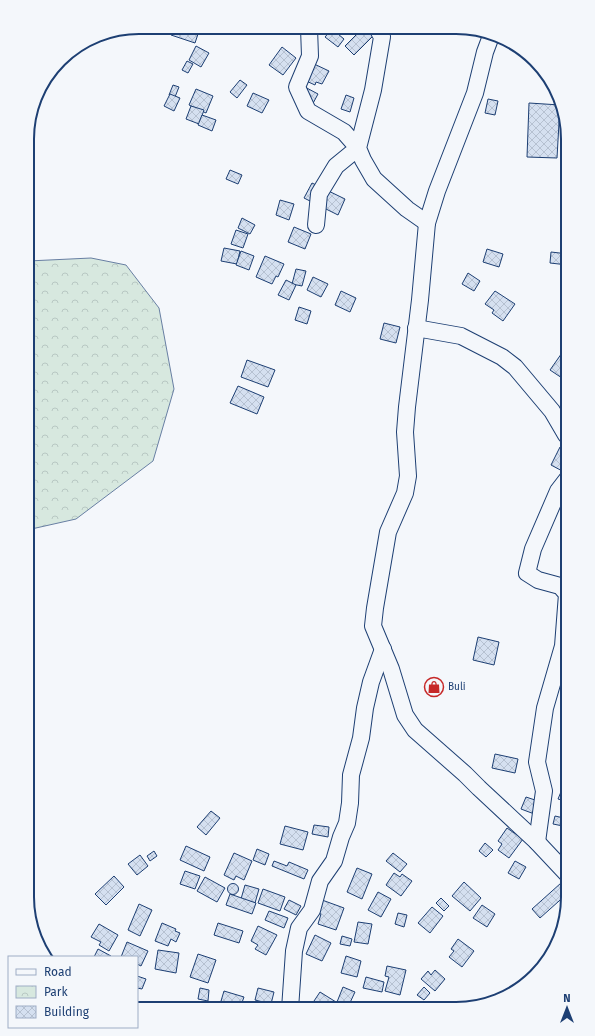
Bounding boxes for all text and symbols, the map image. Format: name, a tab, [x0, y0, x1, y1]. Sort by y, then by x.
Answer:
shop icon: Buli	[423, 676, 445, 698]
place label: Buli	[448, 681, 466, 693]
legend	[8, 956, 138, 1028]
text: Road	[44, 965, 72, 979]
text: Park	[44, 985, 68, 999]
north arrow	[547, 988, 587, 1028]
text: N	[563, 992, 571, 1005]
text: Building	[44, 1005, 90, 1019]

